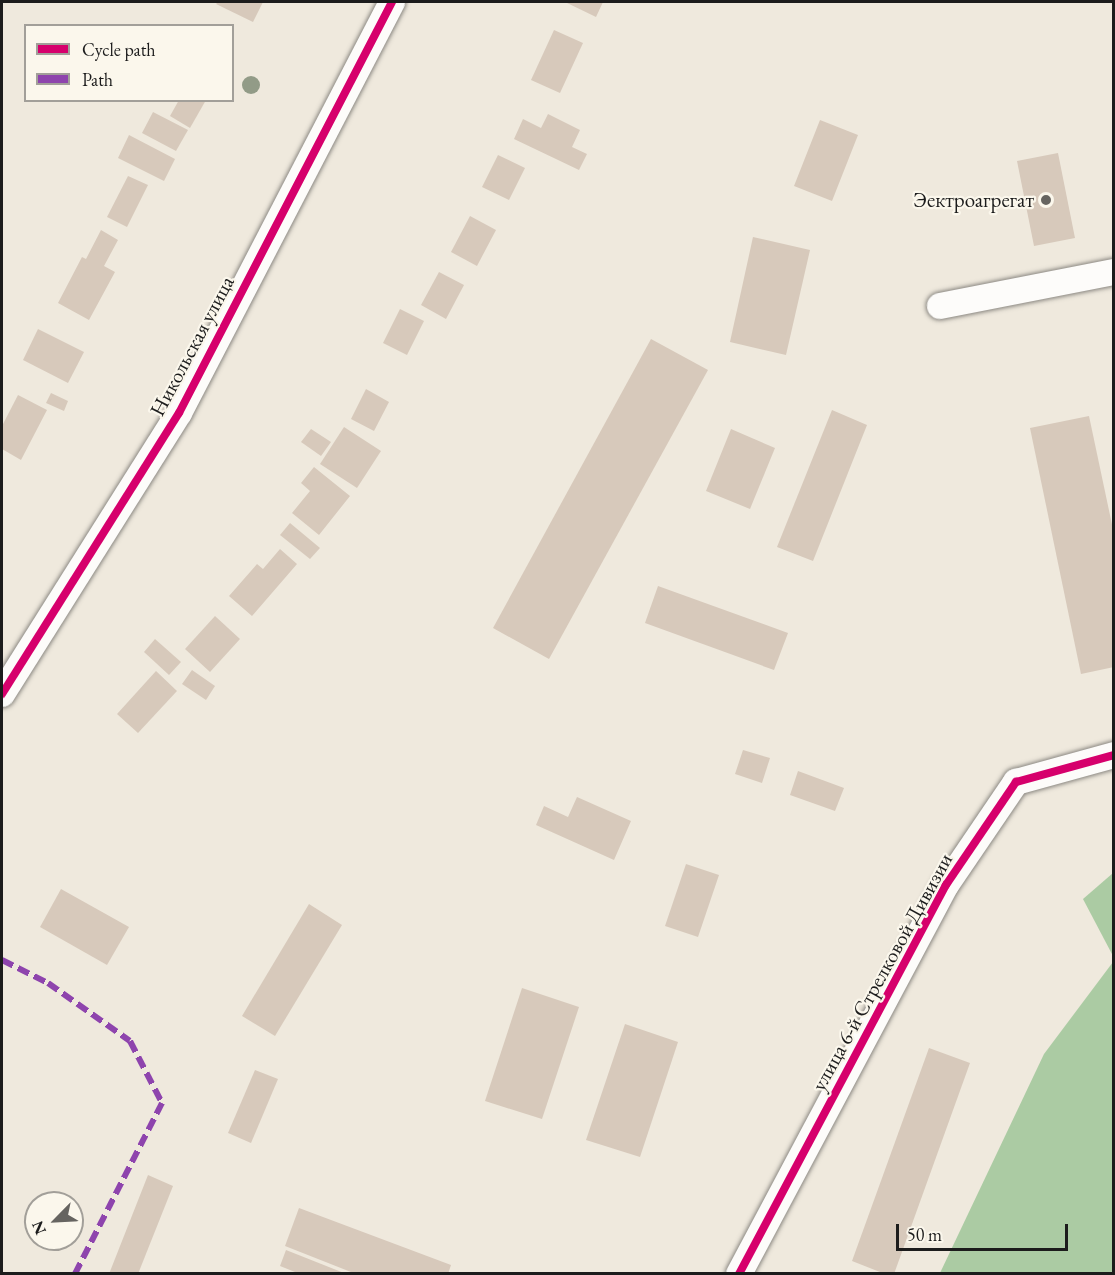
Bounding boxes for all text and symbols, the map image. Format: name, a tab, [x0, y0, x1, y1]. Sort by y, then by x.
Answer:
legend	[24, 24, 234, 102]
text: Cycle path	[82, 38, 156, 61]
text: Path	[82, 68, 113, 91]
place label: Эектроагрегат	[913, 187, 1034, 213]
marker: Эектроагрегат	[1039, 193, 1053, 207]
street label: Никольская улица	[144, 272, 240, 420]
street label: улица 6-й Стрелковой Дивизии	[806, 849, 958, 1095]
north arrow	[24, 1191, 84, 1251]
scale bar	[899, 1212, 1072, 1250]
text: N	[27, 1218, 51, 1238]
text: 50 m	[907, 1223, 942, 1246]

